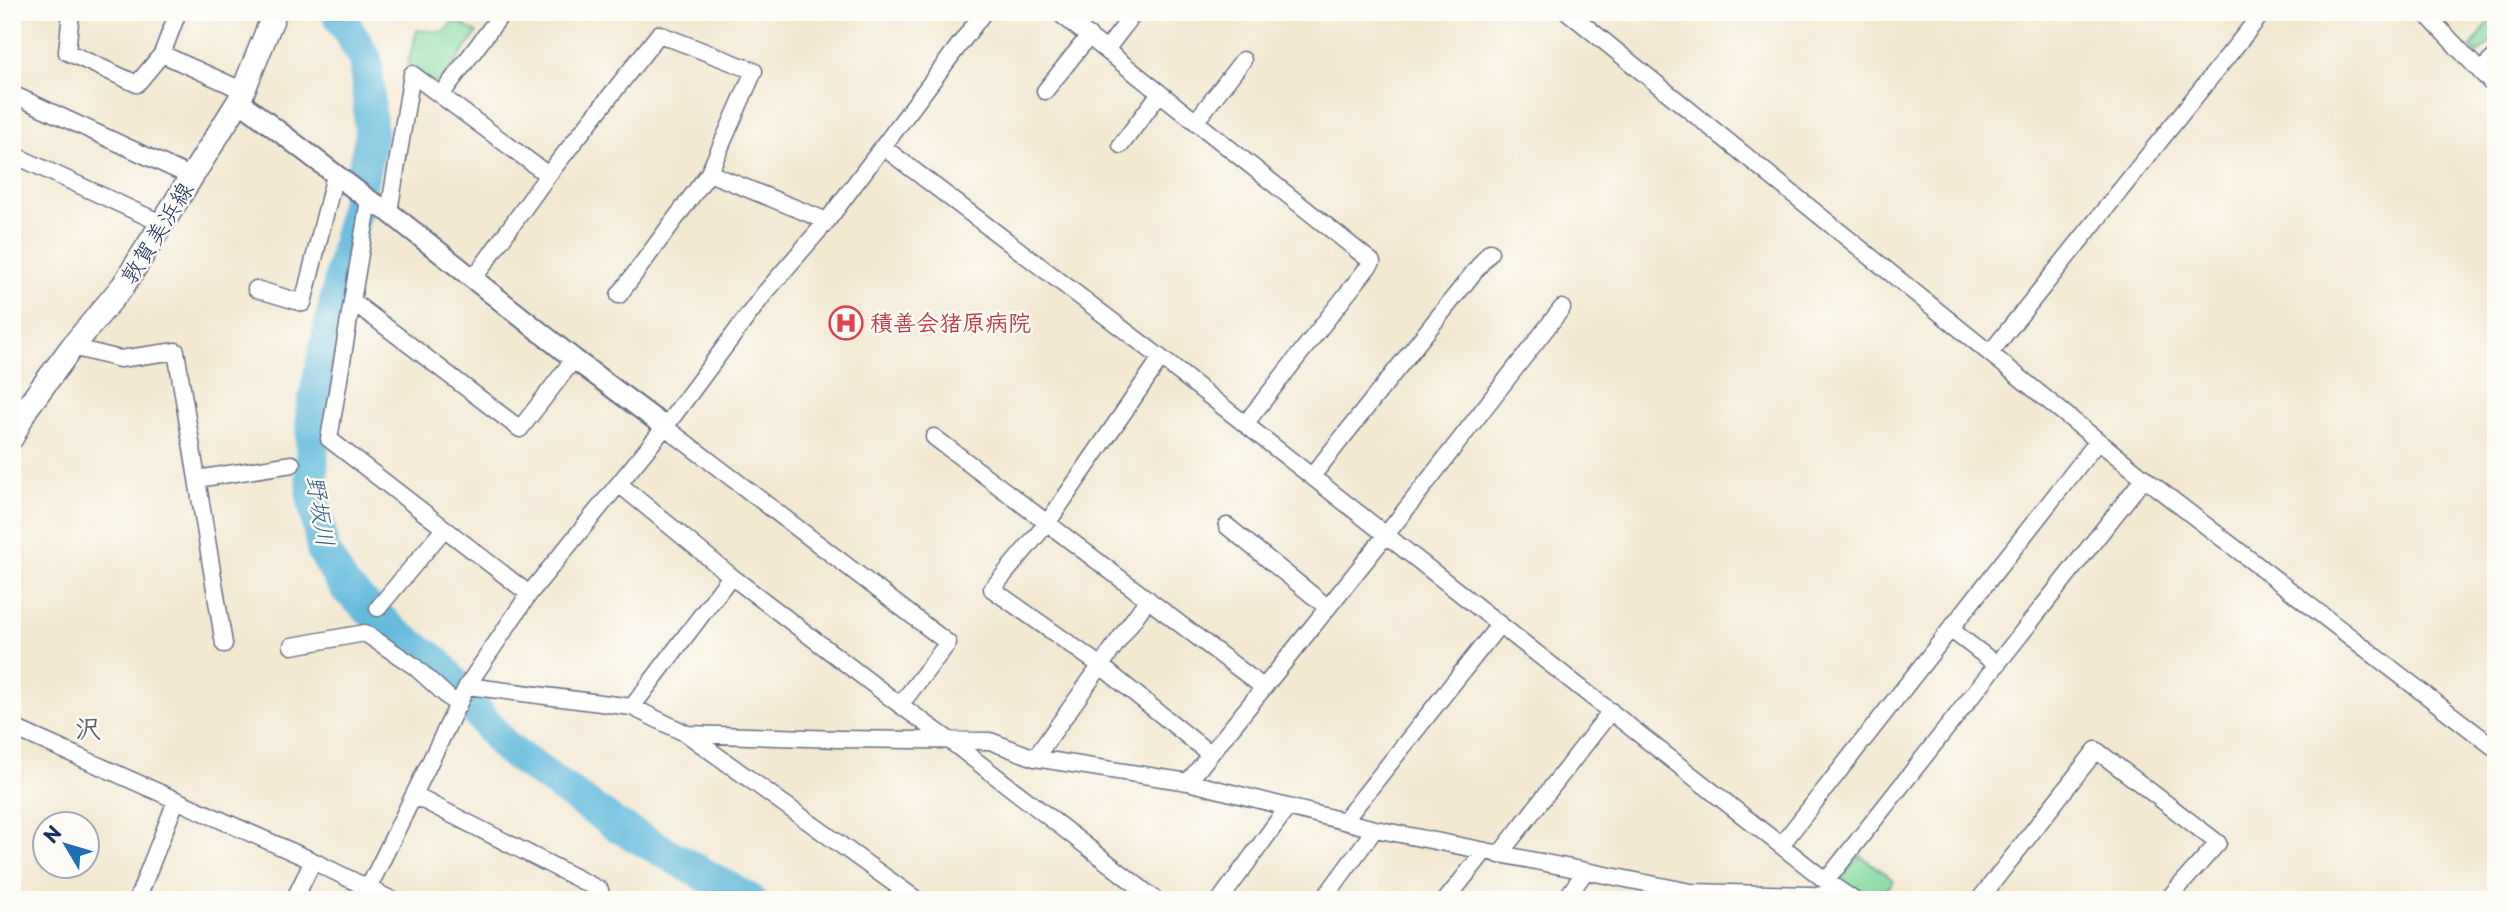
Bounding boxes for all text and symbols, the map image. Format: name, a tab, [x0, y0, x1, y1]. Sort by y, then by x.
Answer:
street label: 敦賀美浜線	[110, 174, 201, 290]
hospital icon: 積善会猪原病院	[827, 304, 865, 342]
place label: 積善会猪原病院	[870, 304, 1031, 339]
water label: 野坂川	[299, 472, 345, 549]
district label: 沢	[75, 708, 101, 747]
north arrow	[32, 810, 102, 880]
text: N	[36, 819, 67, 848]

